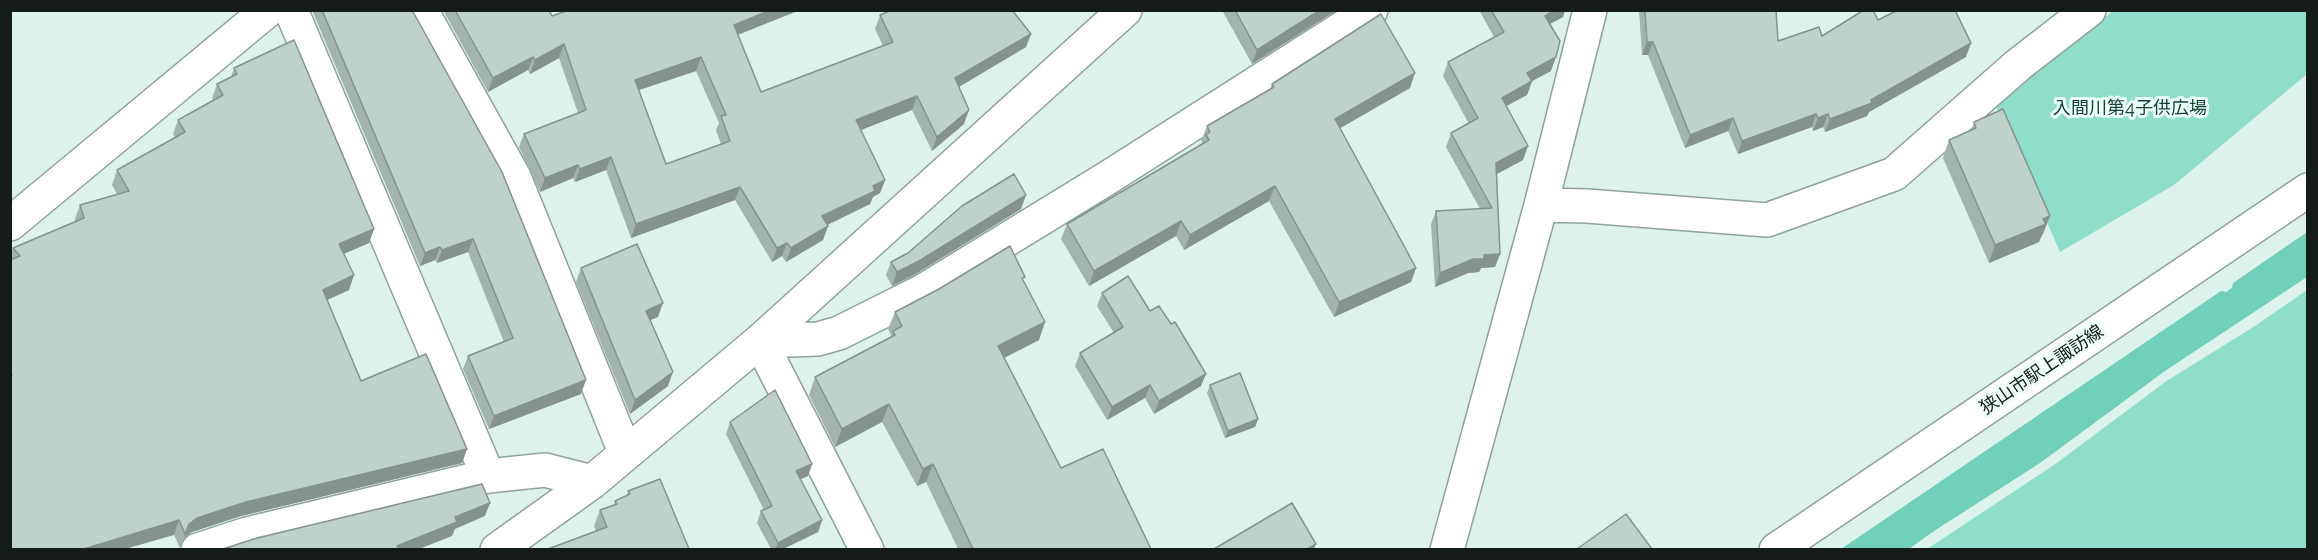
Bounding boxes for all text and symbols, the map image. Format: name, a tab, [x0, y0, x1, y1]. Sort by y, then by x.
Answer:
park label: 入間川第4子供広場	[2053, 98, 2207, 120]
street label: 狭山市駅上諏訪線	[1976, 321, 2108, 419]

